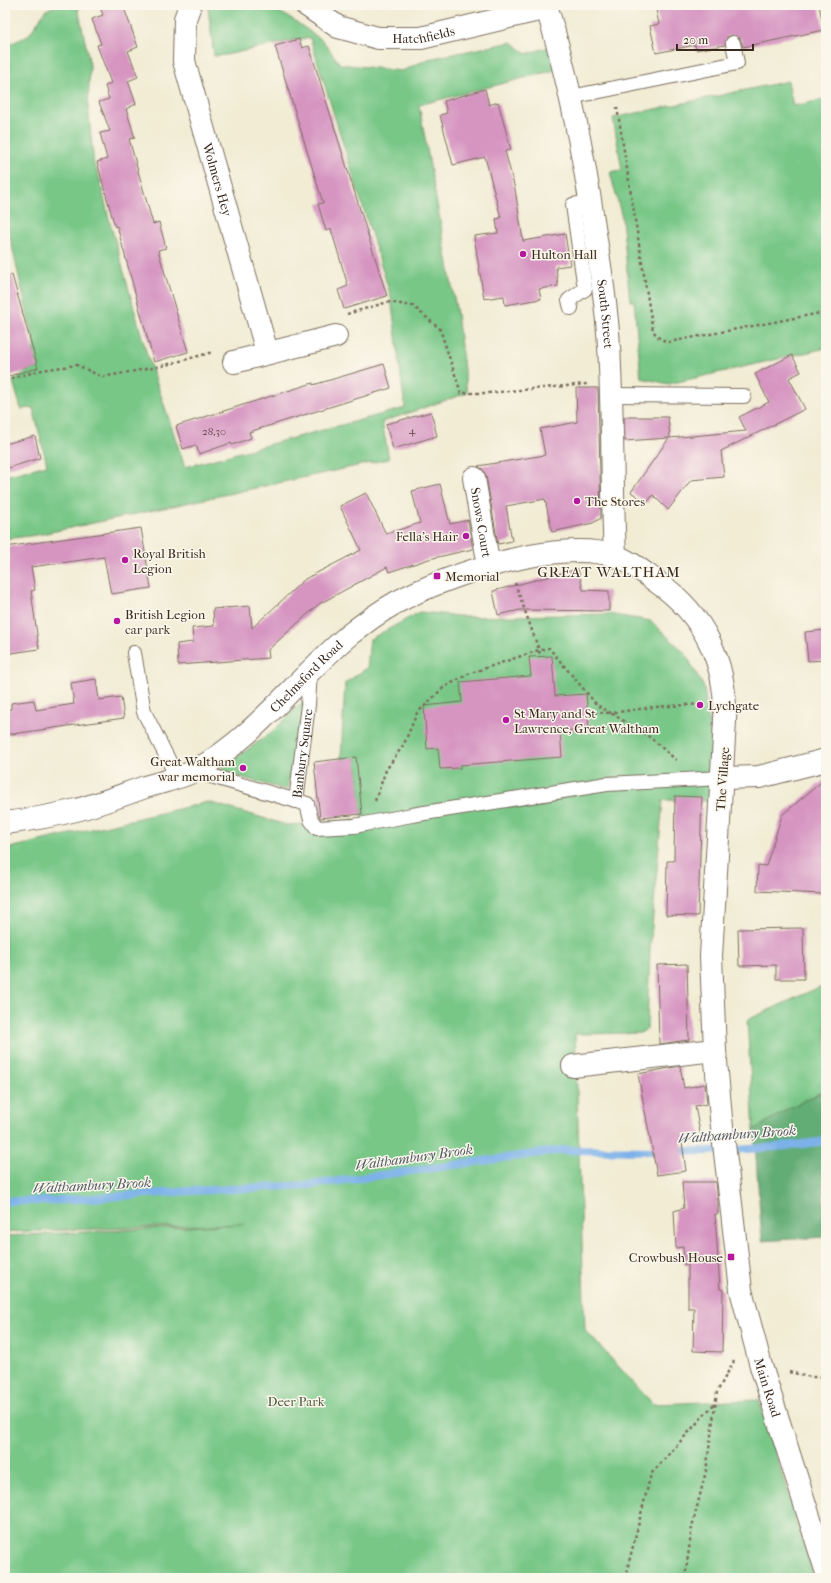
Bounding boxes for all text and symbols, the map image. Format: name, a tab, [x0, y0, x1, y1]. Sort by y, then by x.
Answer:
street label: Hatchfields	[392, 23, 456, 46]
scale bar	[677, 26, 753, 52]
text: 20 m	[683, 33, 708, 47]
street label: Wolmers Hey	[199, 140, 235, 219]
place label: Hulton Hall	[531, 247, 597, 262]
marker: Hulton Hall	[518, 249, 528, 259]
street label: South Street	[594, 278, 616, 349]
house number: 4	[409, 424, 416, 437]
house number: 28,30	[202, 425, 226, 438]
street label: Snows Court	[468, 486, 494, 559]
place label: The Stores	[585, 494, 645, 509]
marker: The Stores	[572, 496, 582, 506]
place label: Fella's Hair	[396, 529, 458, 544]
marker: Fella's Hair	[461, 531, 471, 541]
place label: Royal British Legion	[133, 546, 207, 576]
marker: Royal British Legion	[120, 555, 130, 565]
district label: GREAT WALTHAM	[537, 563, 681, 581]
place label: Memorial	[445, 569, 500, 584]
marker: Memorial	[432, 571, 442, 581]
place label: British Legion car park	[125, 607, 206, 637]
marker: British Legion car park	[112, 616, 122, 626]
street label: Chelmsford Road	[267, 636, 346, 716]
place label: Lychgate	[708, 698, 760, 713]
marker: Lychgate	[695, 700, 705, 710]
place label: St Mary and St Lawrence, Great Waltham	[514, 706, 659, 736]
street label: Banbury Square	[289, 707, 316, 799]
marker: St Mary and St Lawrence, Great Waltham	[501, 715, 511, 725]
street label: The Village	[713, 746, 732, 812]
place label: Great Waltham war memorial	[150, 754, 235, 784]
marker: Great Waltham war memorial	[238, 763, 248, 773]
water label: Walthambury Brook	[677, 1122, 797, 1147]
water label: Walthambury Brook	[354, 1141, 474, 1174]
water label: Walthambury Brook	[32, 1174, 152, 1197]
place label: Crowbush House	[629, 1250, 724, 1265]
marker: Crowbush House	[726, 1252, 736, 1262]
street label: Main Road	[751, 1356, 784, 1420]
park label: Deer Park	[268, 1394, 325, 1409]

